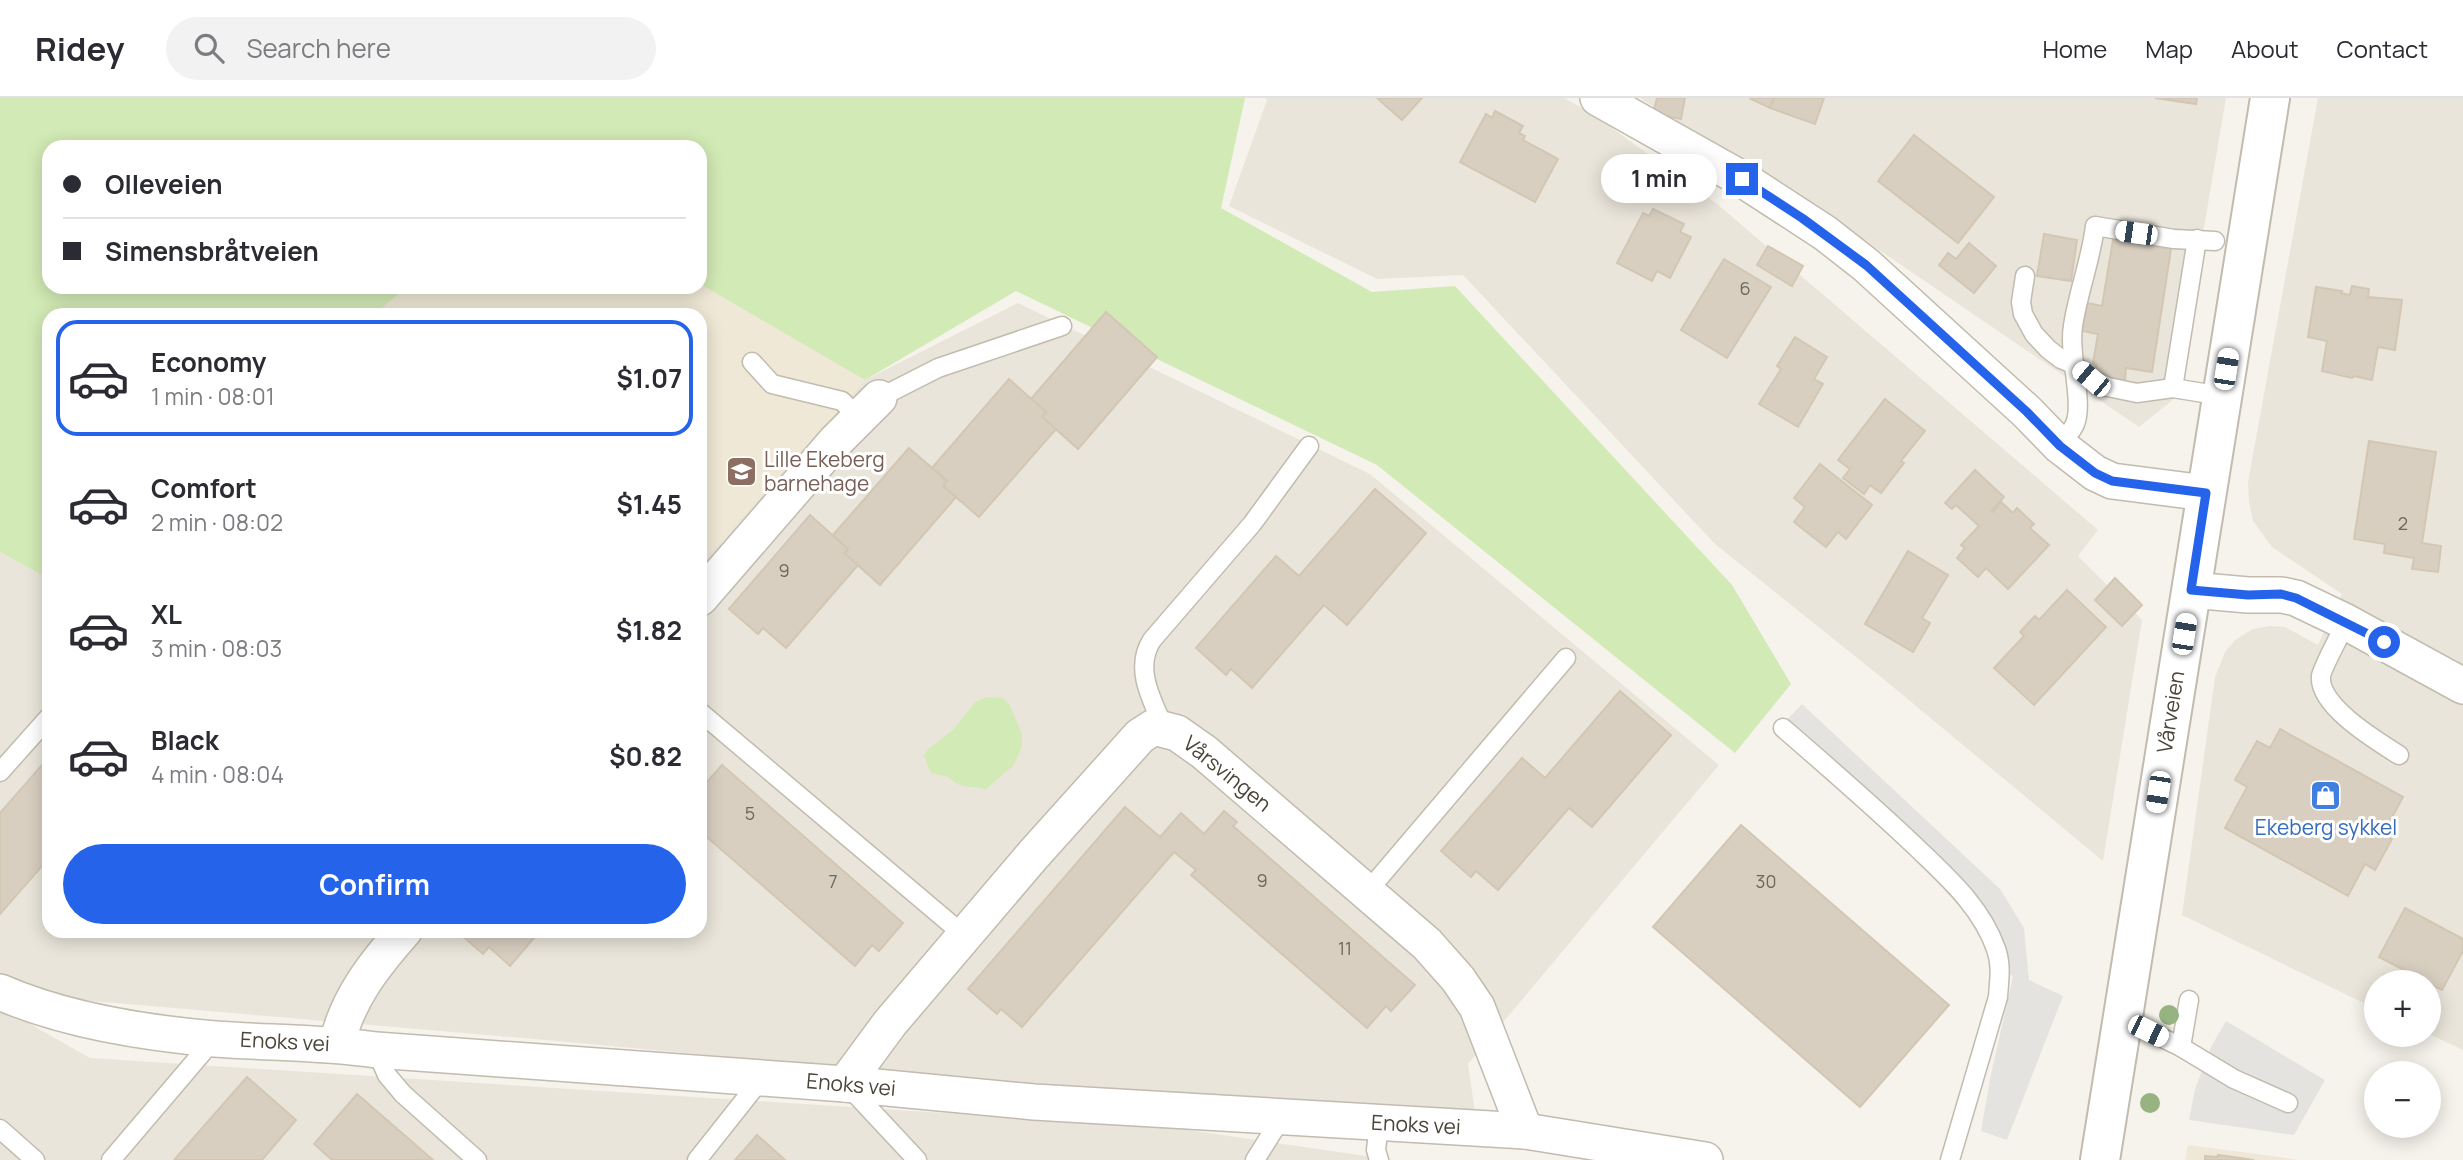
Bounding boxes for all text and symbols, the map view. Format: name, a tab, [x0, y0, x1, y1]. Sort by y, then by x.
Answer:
search box	[166, 17, 656, 80]
text: Ridey	[35, 26, 124, 71]
icon: search	[190, 29, 228, 67]
text: Search here	[246, 30, 391, 66]
text: Home	[2042, 32, 2107, 65]
text: Map	[2145, 32, 2193, 65]
text: About	[2231, 32, 2299, 65]
text: Contact	[2337, 32, 2428, 65]
callout: 1 min	[1602, 154, 1718, 204]
text: 1 min	[1631, 162, 1687, 194]
route end	[1726, 163, 1758, 195]
text: Olleveien	[105, 166, 223, 202]
car	[2114, 220, 2159, 246]
text: Simensbråtveien	[105, 233, 319, 269]
house number: 6	[1739, 276, 1751, 300]
text: Economy	[151, 344, 266, 380]
icon: car	[67, 347, 130, 410]
car	[2213, 347, 2240, 391]
car	[2069, 357, 2114, 401]
text: $1.07	[616, 360, 682, 396]
text: 1 min · 08:01	[151, 380, 275, 412]
place label: Lille Ekeberg barnehage	[764, 445, 885, 497]
school or university icon: Lille Ekeberg barnehage	[724, 455, 758, 489]
text: Comfort	[151, 470, 257, 506]
icon: car	[67, 473, 130, 536]
text: $1.45	[616, 486, 682, 522]
text: 2 min · 08:02	[151, 506, 283, 538]
house number: 2	[2398, 511, 2408, 535]
house number: 9	[778, 558, 790, 582]
text: XL	[151, 596, 182, 632]
icon: car	[67, 599, 130, 662]
text: $1.82	[616, 612, 682, 648]
car	[2171, 612, 2198, 656]
route start	[2368, 626, 2400, 658]
text: 3 min · 08:03	[151, 632, 282, 664]
street label: Vårveien	[2150, 669, 2190, 755]
text: Black	[151, 722, 219, 758]
icon: car	[67, 725, 130, 788]
street label: Vårsvingen	[1178, 729, 1278, 817]
text: $0.82	[609, 738, 682, 774]
text: 4 min · 08:04	[151, 758, 284, 790]
car	[2145, 770, 2172, 814]
shop icon: Ekeberg sykkel	[2309, 779, 2343, 813]
house number: 5	[745, 801, 755, 825]
place label: Ekeberg sykkel	[2255, 813, 2397, 841]
button: Confirm	[63, 844, 686, 924]
house number: 9	[1256, 868, 1268, 892]
house number: 7	[828, 869, 838, 893]
house number: 30	[1756, 869, 1776, 893]
house number: 11	[1338, 936, 1352, 960]
map controls	[2364, 970, 2441, 1138]
button: +	[2364, 970, 2441, 1047]
car	[2125, 1012, 2172, 1050]
street label: Enoks vei	[240, 1025, 331, 1057]
button: −	[2364, 1061, 2441, 1138]
street label: Enoks vei	[805, 1066, 897, 1102]
street label: Enoks vei	[1371, 1108, 1462, 1140]

